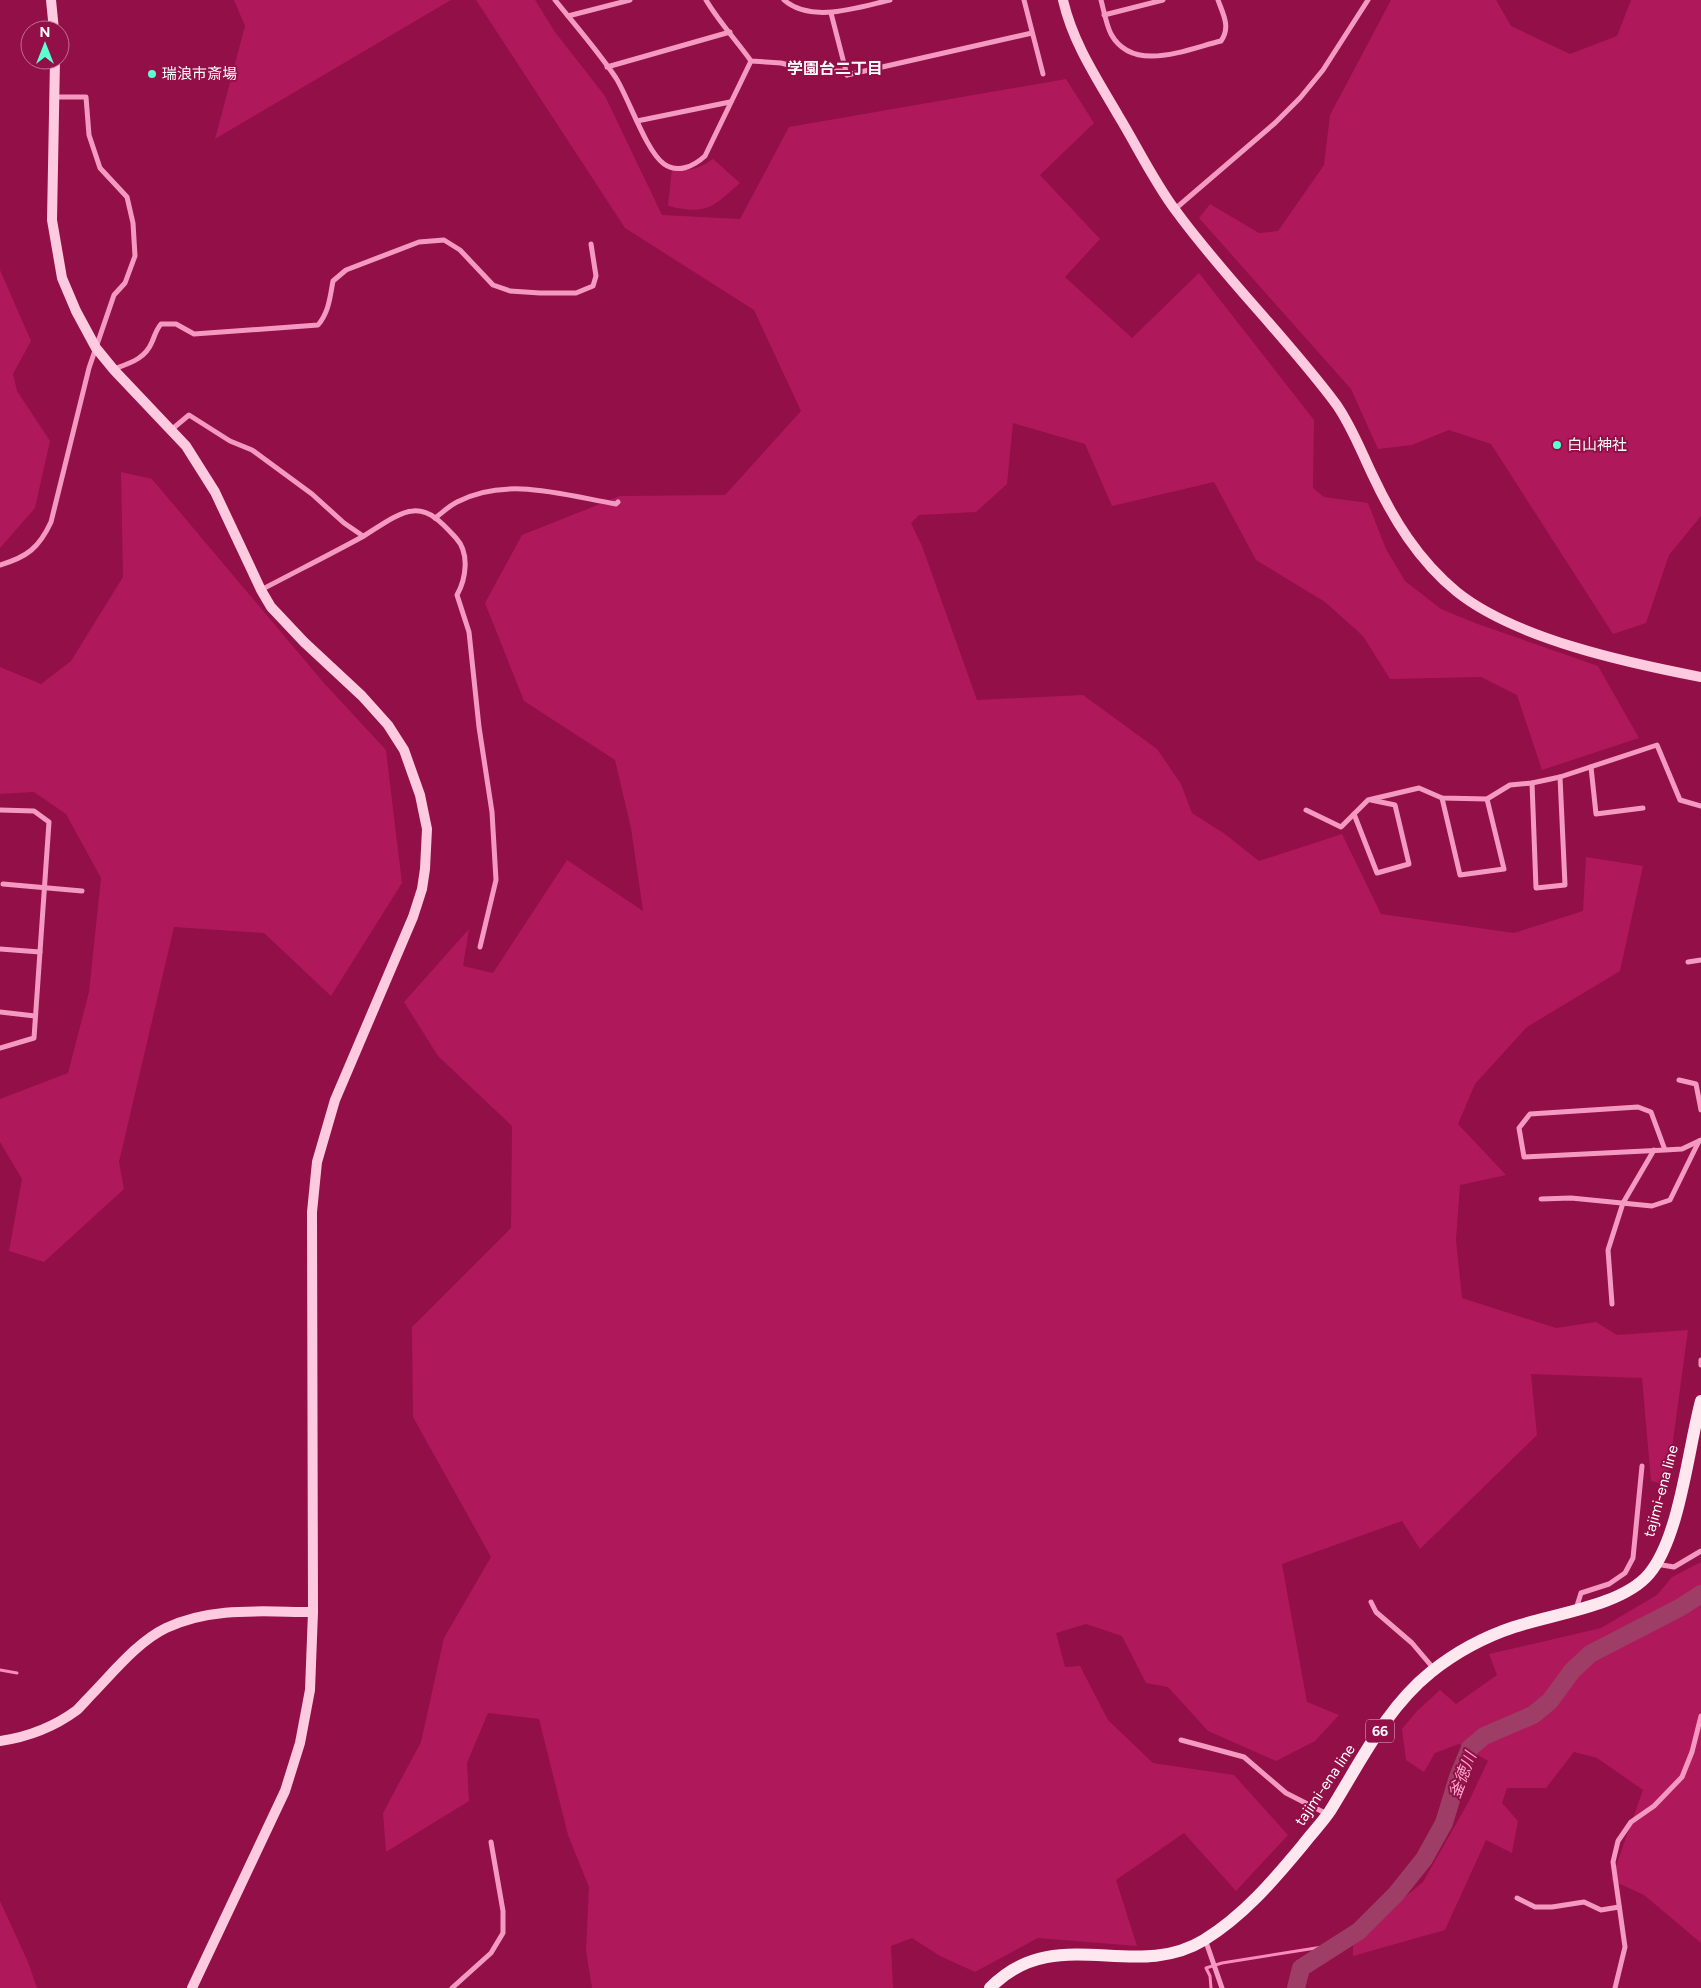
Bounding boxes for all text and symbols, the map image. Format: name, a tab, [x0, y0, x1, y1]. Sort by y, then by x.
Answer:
north arrow	[20, 20, 70, 70]
text: N	[40, 24, 50, 41]
district label: 学園台二丁目	[787, 59, 883, 78]
place label: 瑞浪市斎場	[162, 65, 237, 83]
marker: 瑞浪市斎場	[146, 68, 158, 80]
place label: 白山神社	[1567, 436, 1627, 454]
marker: 白山神社	[1551, 439, 1563, 451]
street label: tajimi-ena line	[1640, 1443, 1682, 1539]
road number: 66	[1366, 1720, 1394, 1742]
street label: tajimi-ena line	[1291, 1741, 1359, 1829]
water label: 釜徳川	[1445, 1748, 1481, 1801]

